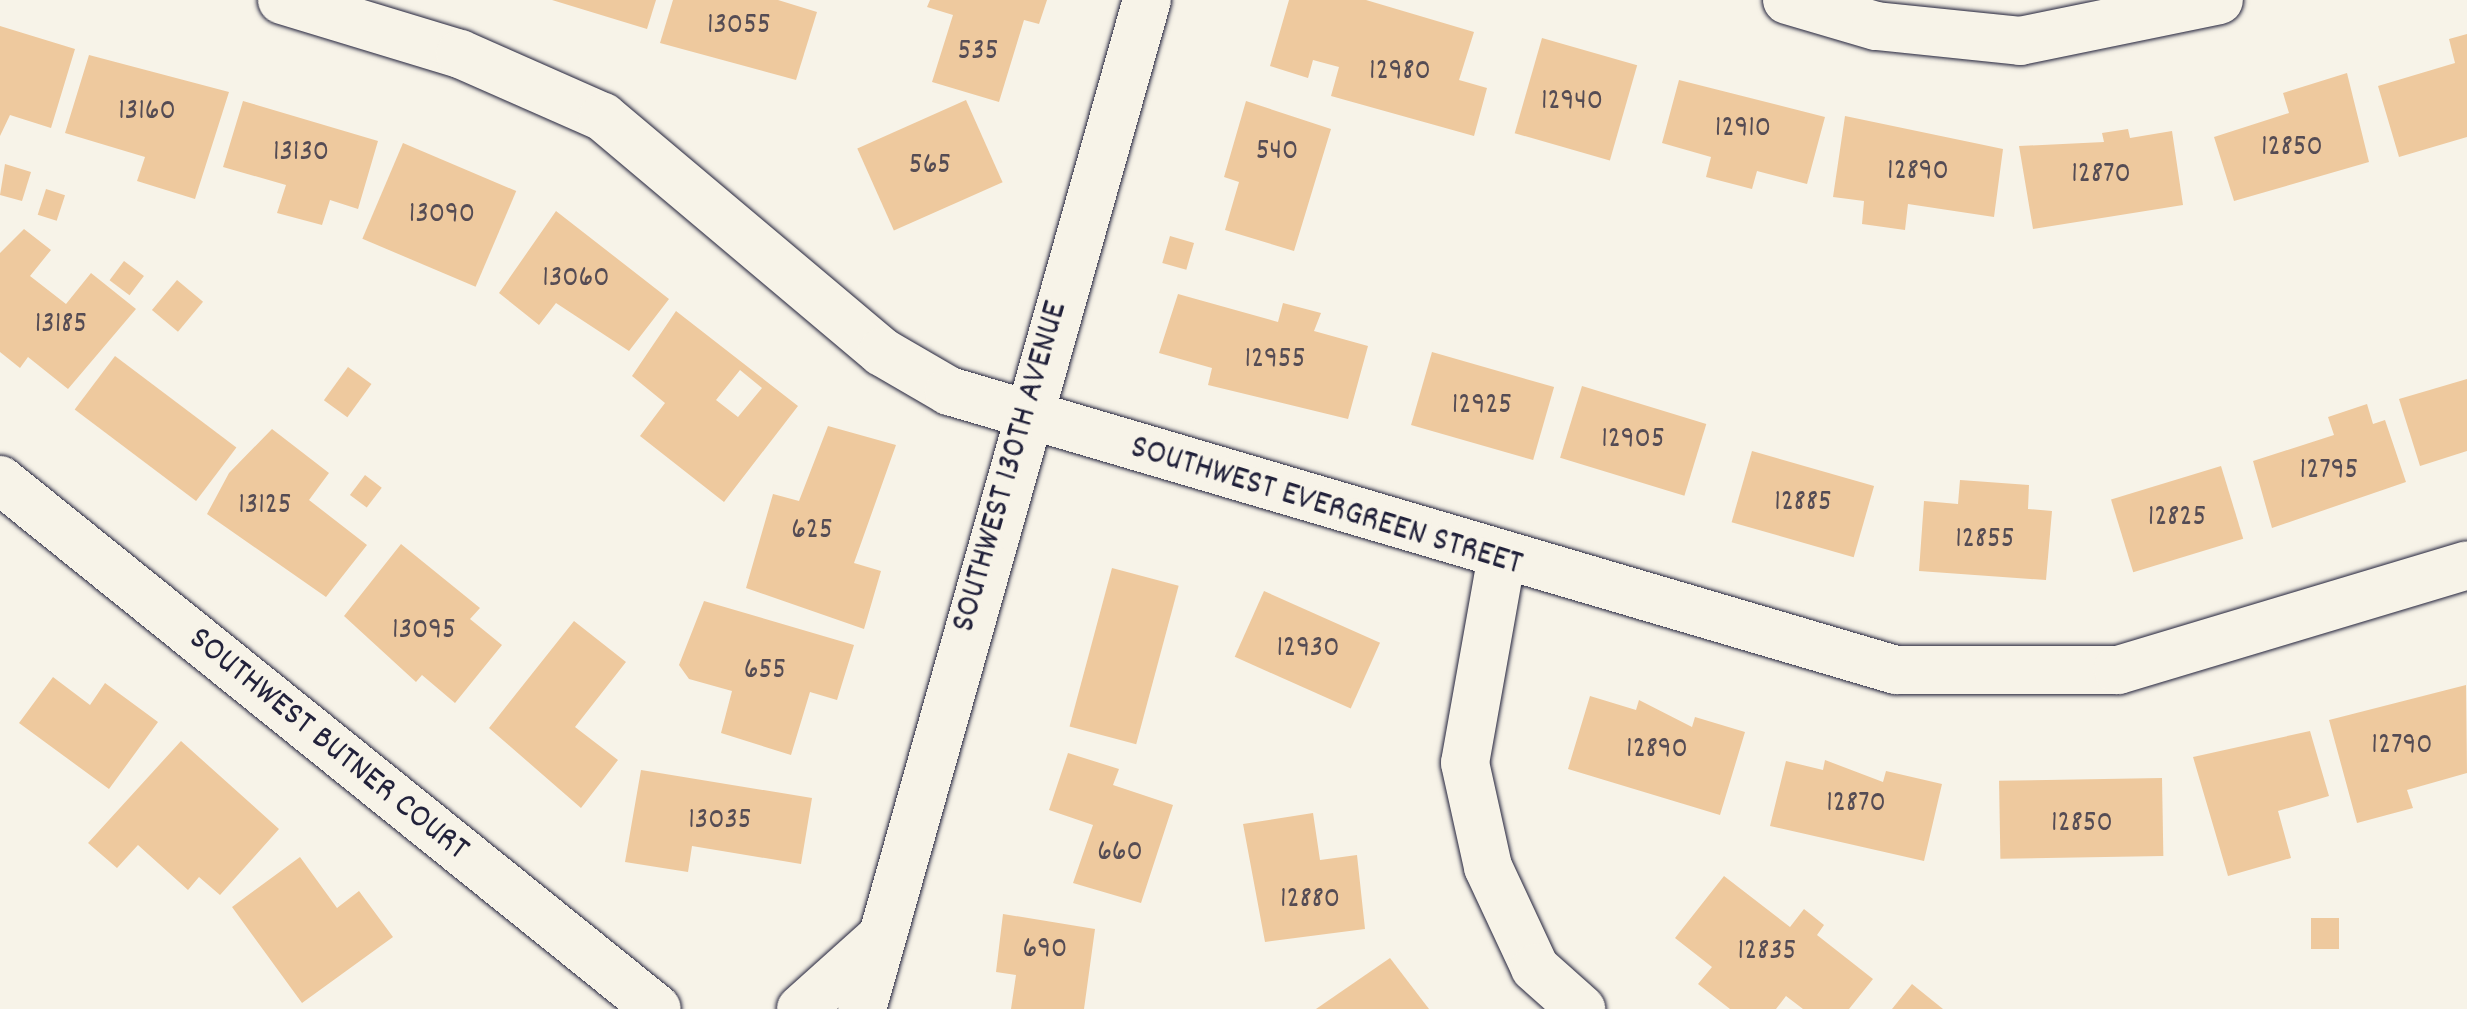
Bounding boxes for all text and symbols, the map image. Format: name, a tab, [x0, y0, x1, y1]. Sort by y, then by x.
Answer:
house number: 13055	[707, 9, 771, 45]
house number: 535	[957, 35, 999, 71]
house number: 12980	[1369, 55, 1431, 91]
house number: 12940	[1541, 85, 1603, 121]
house number: 13160	[118, 95, 176, 131]
house number: 12910	[1715, 112, 1771, 148]
house number: 12850	[2261, 131, 2323, 167]
house number: 540	[1256, 135, 1298, 171]
house number: 13130	[273, 136, 329, 172]
house number: 565	[909, 149, 951, 185]
house number: 12890	[1887, 155, 1949, 191]
house number: 12870	[2071, 158, 2131, 194]
house number: 13090	[409, 198, 475, 234]
house number: 13060	[542, 262, 610, 298]
street label: SOUTHWEST 130TH AVENUE	[944, 297, 1078, 637]
house number: 13185	[35, 308, 87, 344]
house number: 12955	[1244, 343, 1306, 379]
house number: 12925	[1452, 389, 1512, 425]
house number: 12905	[1601, 423, 1665, 459]
street label: SOUTHWEST EVERGREEN STREET	[1125, 427, 1527, 587]
house number: 12795	[2300, 454, 2358, 490]
house number: 12885	[1774, 486, 1832, 522]
house number: 13125	[238, 489, 292, 525]
house number: 12825	[2148, 501, 2206, 537]
house number: 625	[791, 514, 833, 550]
house number: 12855	[1955, 523, 2015, 559]
house number: 13095	[392, 614, 456, 650]
street label: SOUTHWEST BUTNER COURT	[179, 619, 477, 871]
house number: 12930	[1276, 632, 1340, 668]
house number: 655	[744, 654, 786, 690]
house number: 12790	[2371, 729, 2433, 765]
house number: 12890	[1626, 733, 1688, 769]
house number: 12870	[1826, 787, 1886, 823]
house number: 13035	[688, 804, 752, 840]
house number: 12850	[2051, 807, 2113, 843]
house number: 660	[1097, 836, 1143, 872]
house number: 12880	[1280, 883, 1340, 919]
house number: 690	[1023, 933, 1067, 969]
house number: 12835	[1738, 935, 1796, 971]

